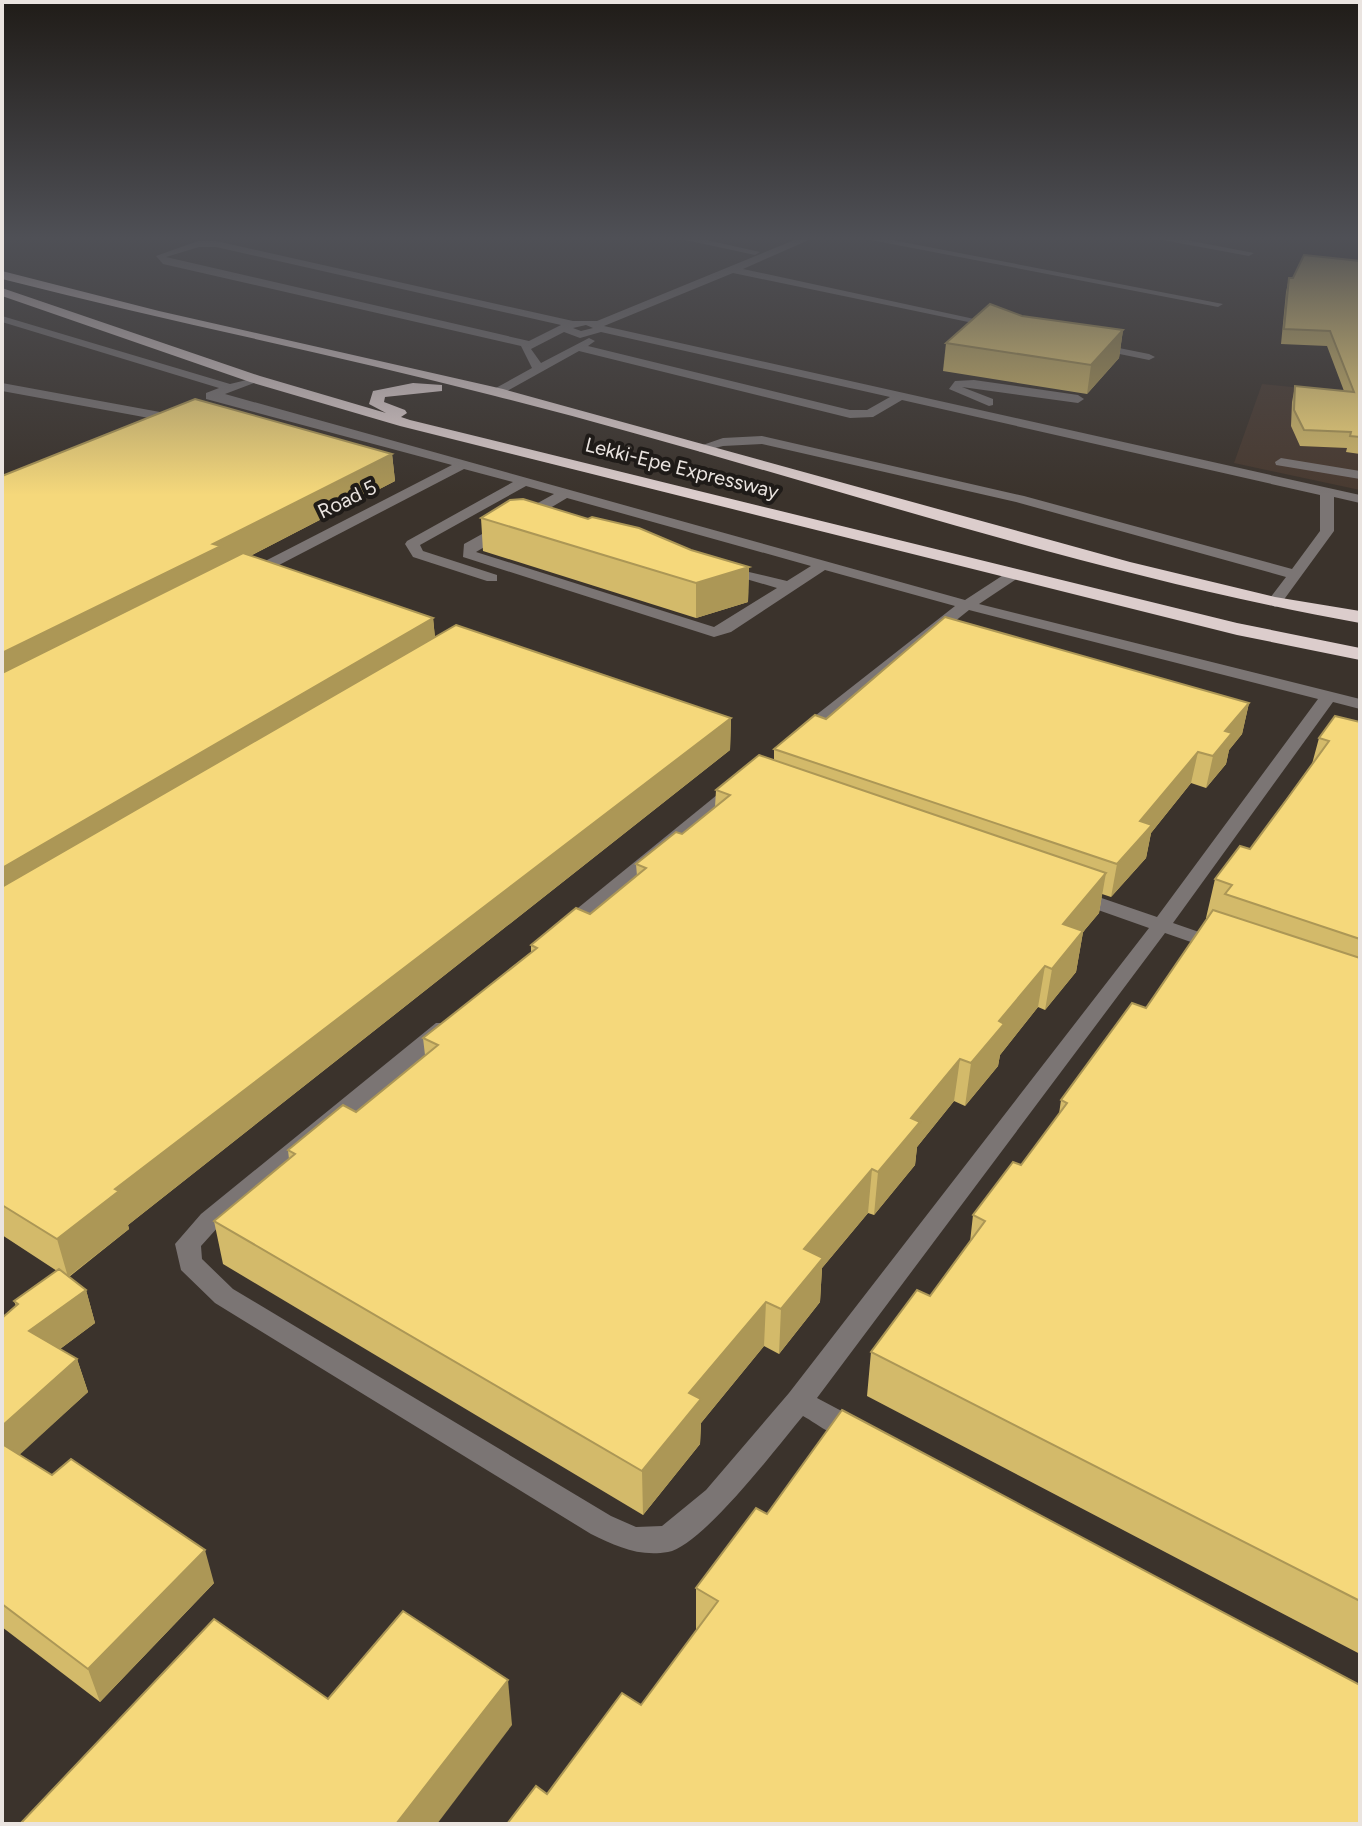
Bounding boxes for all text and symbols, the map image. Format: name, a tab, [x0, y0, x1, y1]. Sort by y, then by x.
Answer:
street label: Lekki-Epe Expressway	[583, 432, 782, 504]
street label: Road 5	[314, 475, 380, 523]

